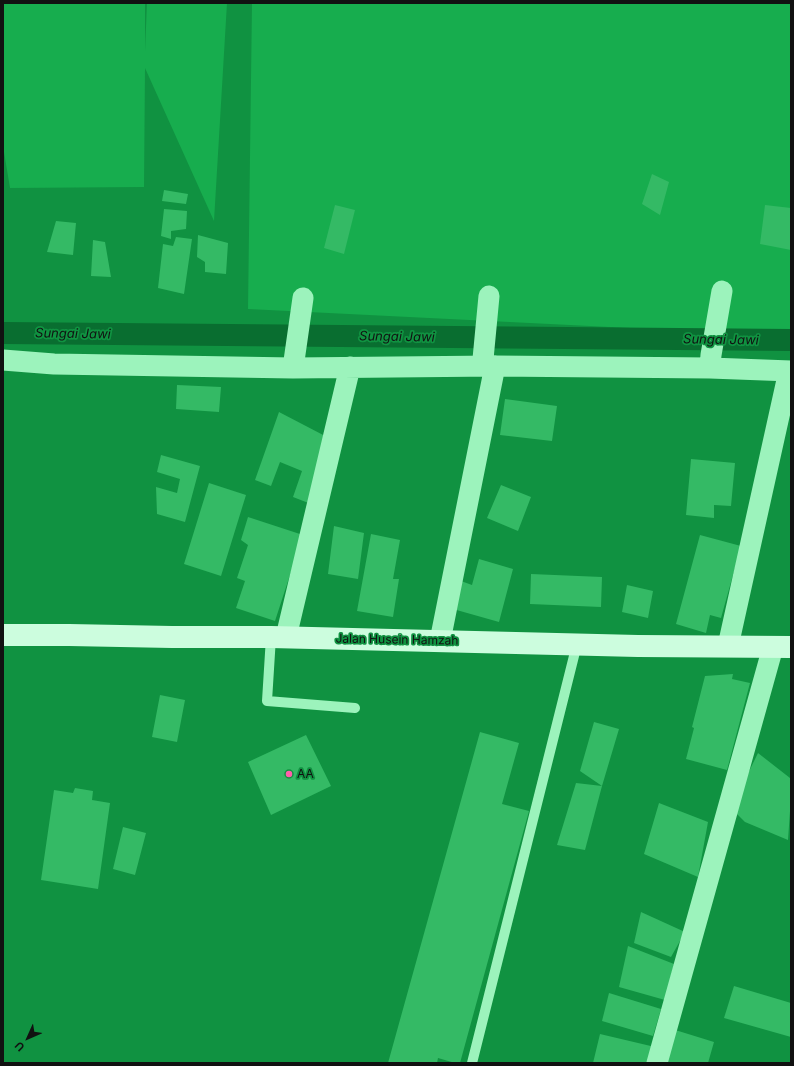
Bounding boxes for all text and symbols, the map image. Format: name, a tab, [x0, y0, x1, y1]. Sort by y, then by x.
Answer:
water label: Sungai Jawi	[35, 326, 111, 342]
water label: Sungai Jawi	[359, 329, 435, 345]
water label: Sungai Jawi	[683, 332, 759, 348]
street label: Jalan Husein Hamzah	[335, 632, 459, 648]
place label: AA	[297, 767, 314, 781]
marker: AA	[284, 769, 294, 779]
north arrow	[8, 1018, 48, 1058]
text: U	[12, 1039, 27, 1054]

